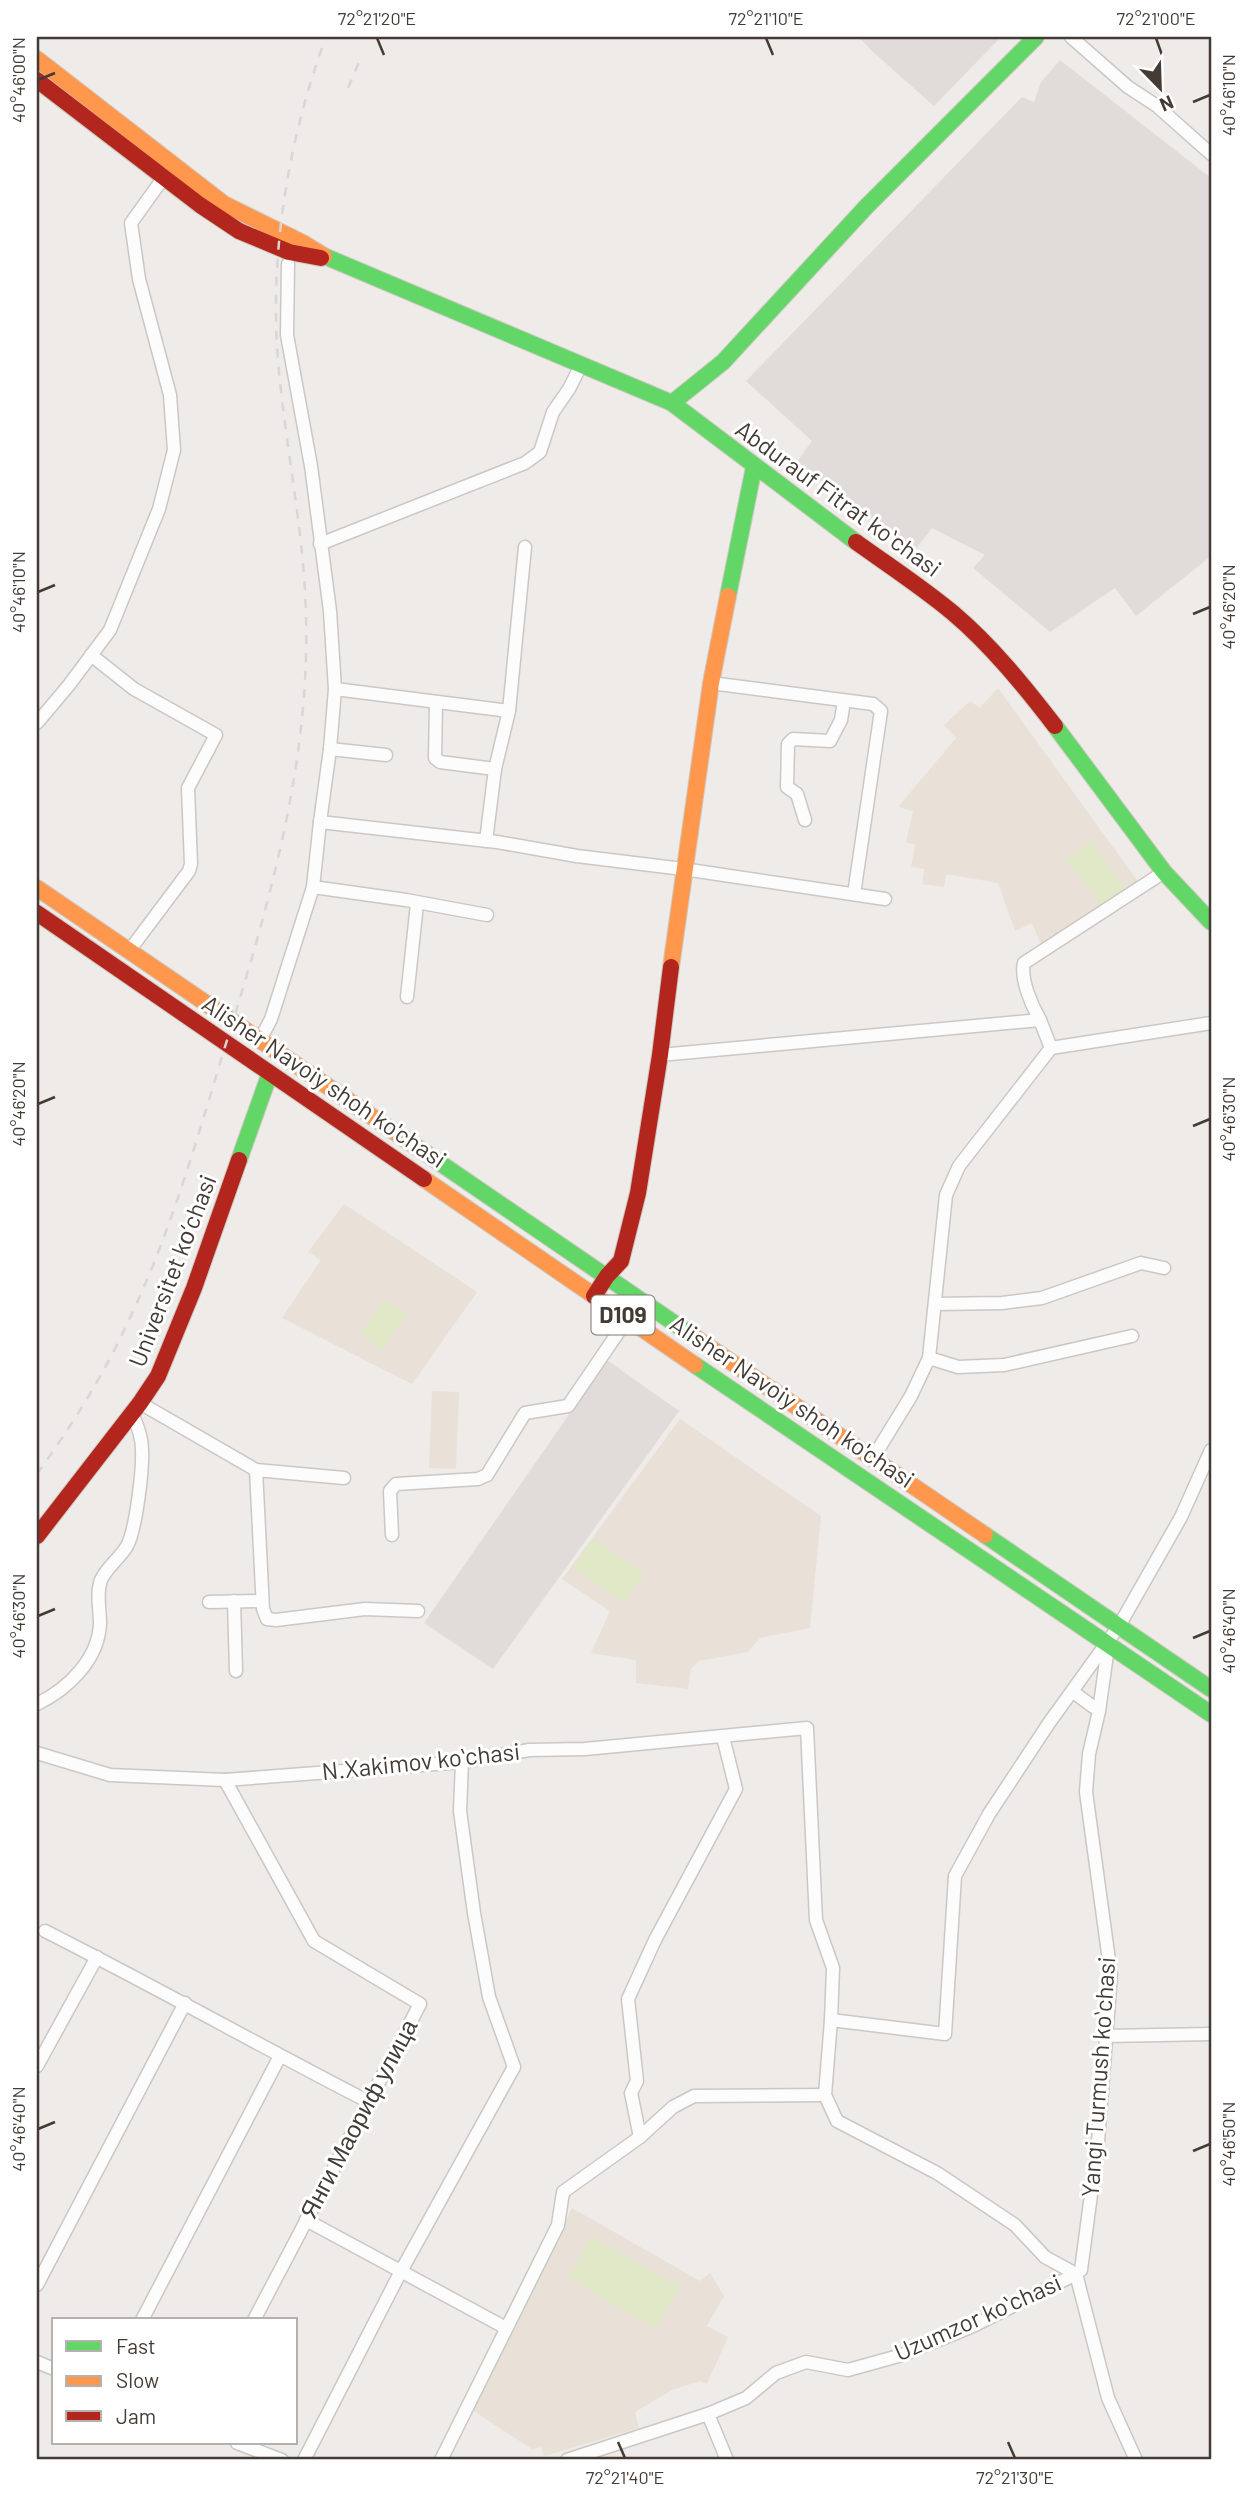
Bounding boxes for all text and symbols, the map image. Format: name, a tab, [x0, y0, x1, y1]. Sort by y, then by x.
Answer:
text: 72°21'20"E	[338, 7, 416, 29]
text: 72°21'10"E	[728, 7, 804, 29]
text: 72°21'00"E	[1116, 7, 1196, 29]
text: 40°46'00"N	[7, 37, 29, 123]
north arrow	[1126, 52, 1196, 122]
text: 40°46'10"N	[1217, 54, 1239, 136]
text: N	[1157, 91, 1177, 117]
street label: Abdurauf Fitrat koʻchasi	[730, 414, 947, 582]
text: 40°46'10"N	[7, 551, 29, 633]
text: 40°46'20"N	[1217, 564, 1239, 650]
street label: Alisher Navoiy shoh ko'chasi	[197, 988, 452, 1173]
text: 40°46'20"N	[7, 1061, 29, 1147]
text: 40°46'30"N	[1217, 1077, 1239, 1161]
street label: Universitet kо‘chasi	[122, 1170, 222, 1371]
road number: D109	[592, 1296, 654, 1334]
street label: Alisher Navoiy shoh ko'chasi	[665, 1308, 920, 1493]
text: 40°46'30"N	[7, 1574, 29, 1658]
text: 40°46'40"N	[1217, 1588, 1239, 1674]
street label: N.Xakimov koʻchasi	[320, 1736, 521, 1785]
street label: Yangi Turmush koʻchasi	[1075, 1956, 1120, 2198]
street label: Янги Маориф улица	[293, 2013, 423, 2223]
text: 40°46'40"N	[7, 2086, 29, 2172]
text: 40°46'50"N	[1217, 2102, 1239, 2186]
street label: Uzumzor koʻchasi	[889, 2267, 1065, 2366]
legend	[52, 2318, 298, 2444]
text: Fast	[116, 2333, 156, 2358]
text: Slow	[116, 2367, 159, 2392]
text: Jam	[116, 2403, 156, 2428]
text: 72°21'40"E	[586, 2466, 664, 2488]
text: 72°21'30"E	[976, 2466, 1054, 2488]

